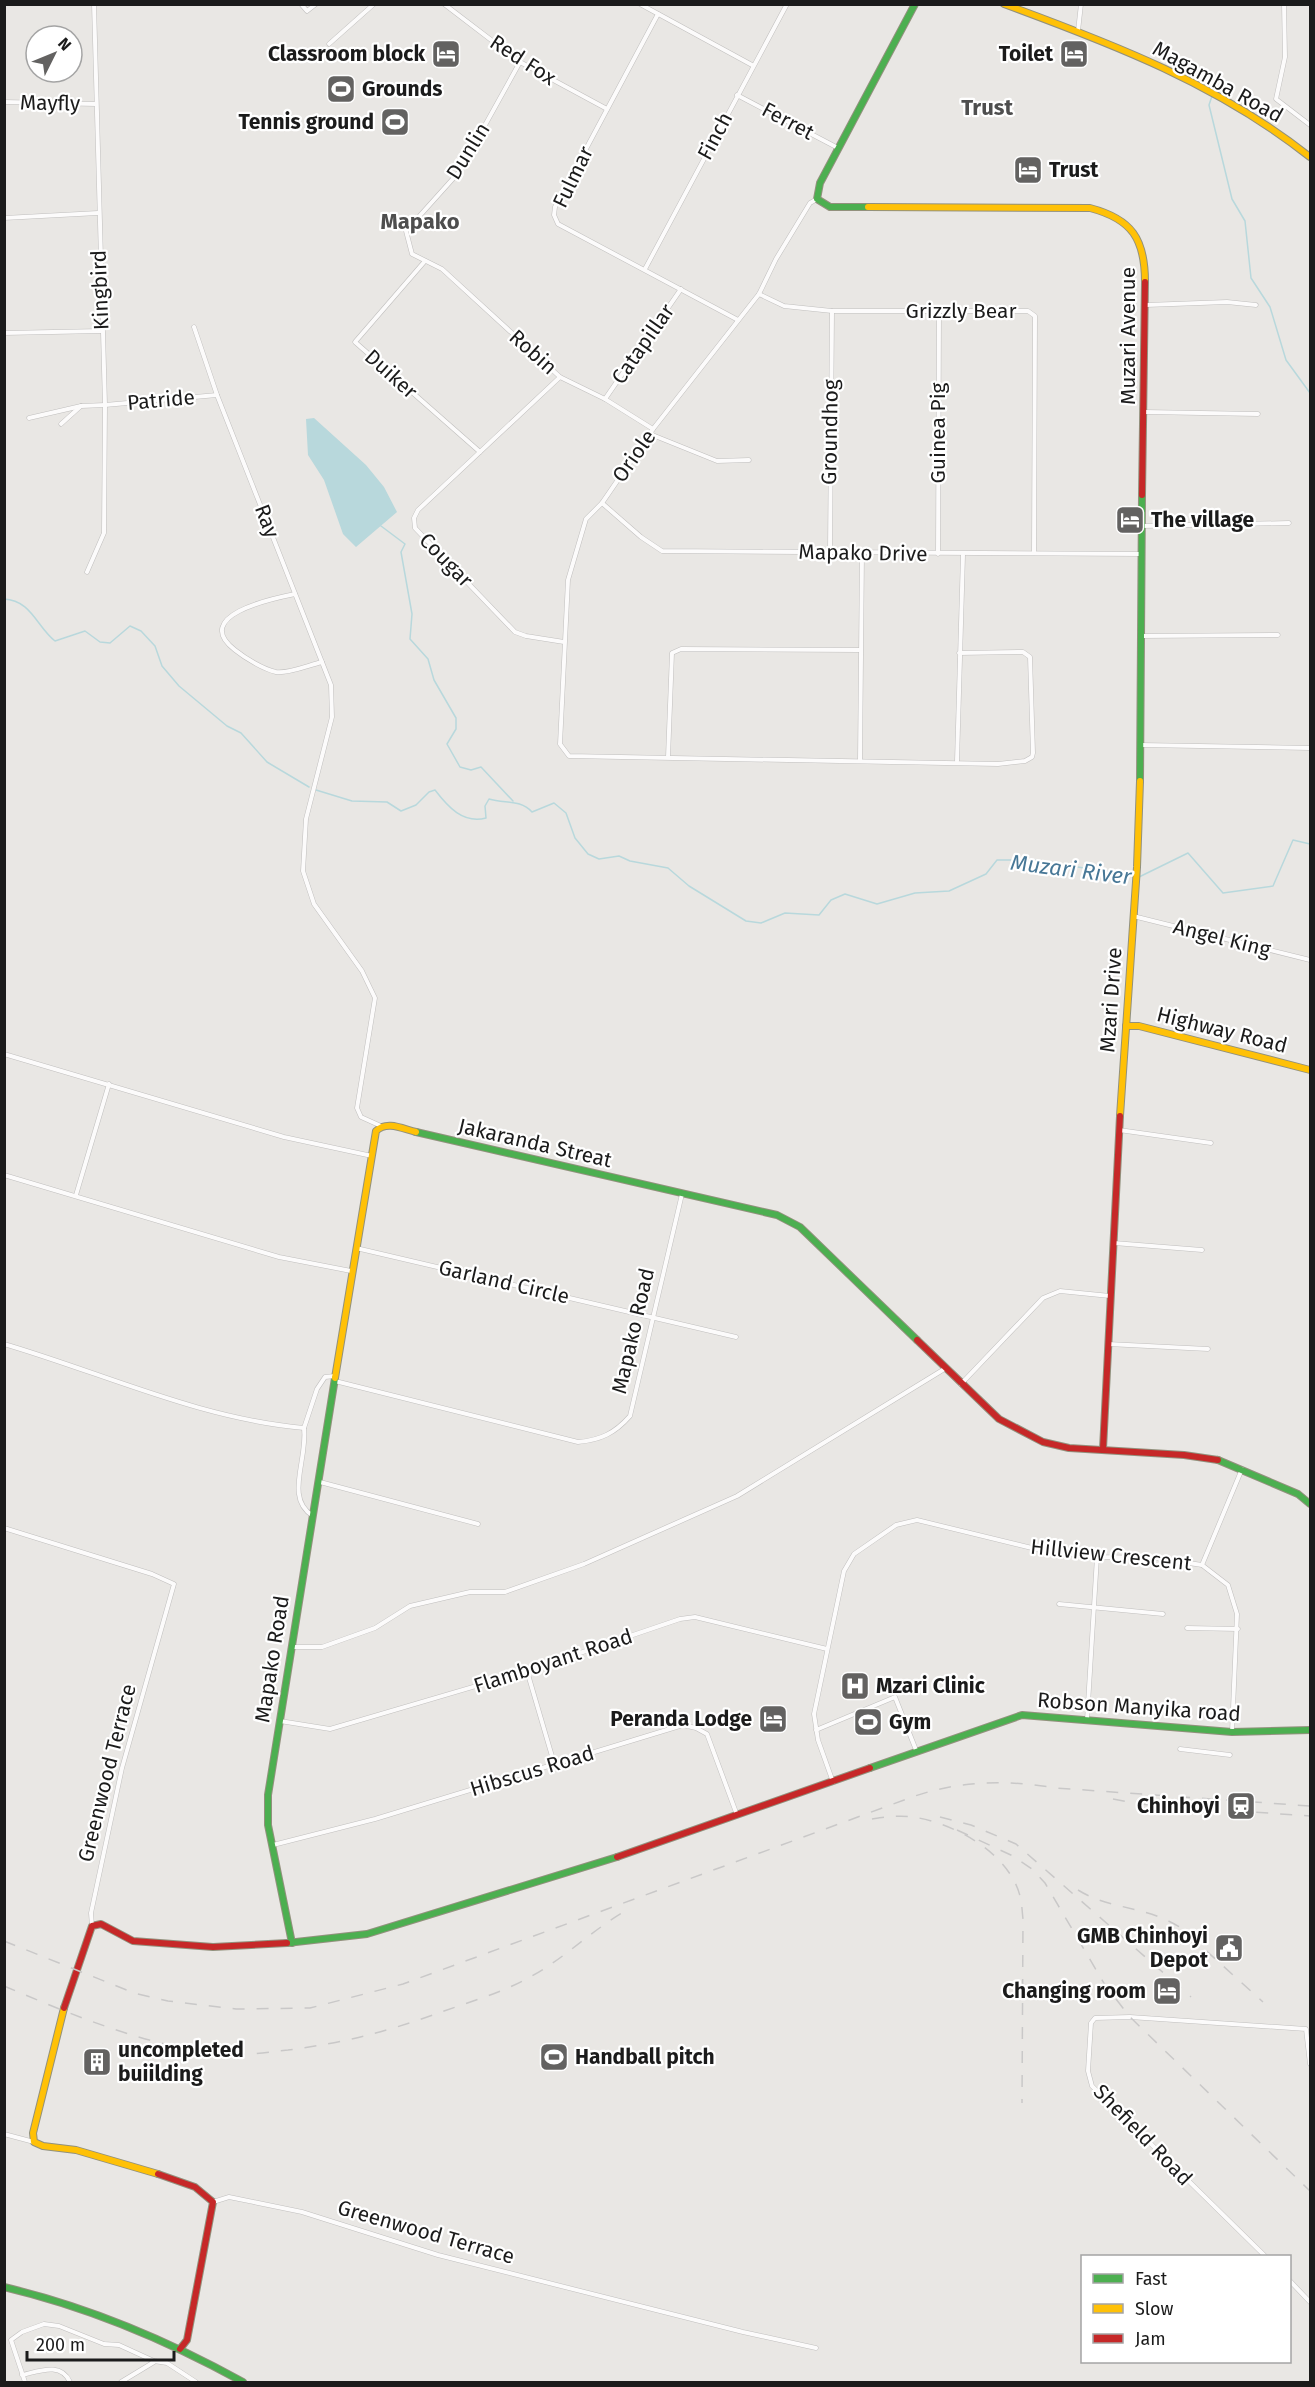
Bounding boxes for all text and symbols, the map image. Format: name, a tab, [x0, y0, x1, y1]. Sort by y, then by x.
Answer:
north arrow	[24, 24, 84, 84]
street label: Red Fox	[485, 29, 562, 91]
text: N	[54, 34, 75, 54]
street label: Magamba Road	[1148, 35, 1288, 129]
hotel icon: Classroom block	[430, 38, 462, 70]
hotel icon: Toilet	[1058, 38, 1090, 70]
place label: Classroom block	[268, 41, 425, 67]
place label: Toilet	[999, 41, 1054, 67]
sports icon: Grounds	[325, 73, 357, 105]
place label: Grounds	[362, 76, 442, 102]
street label: Mayfly	[20, 89, 81, 117]
district label: Trust	[961, 94, 1013, 121]
street label: Ferret	[757, 96, 819, 146]
sports icon: Tennis ground	[379, 106, 411, 138]
street label: Finch	[692, 108, 738, 164]
place label: Tennis ground	[239, 109, 374, 135]
street label: Dunlin	[440, 118, 496, 184]
street label: Fulmar	[547, 142, 599, 212]
hotel icon: Trust	[1012, 154, 1044, 186]
place label: Trust	[1049, 157, 1099, 183]
district label: Mapako	[380, 208, 460, 235]
street label: Kingbird	[86, 250, 114, 330]
street label: Muzari Avenue	[1115, 267, 1141, 405]
street label: Grizzly Bear	[905, 298, 1017, 324]
street label: Catapillar	[606, 299, 680, 389]
street label: Robin	[504, 324, 562, 380]
street label: Duiker	[359, 344, 423, 404]
street label: Groundhog	[816, 379, 844, 485]
street label: Guinea Pig	[925, 382, 951, 483]
street label: Patride	[126, 384, 196, 416]
street label: Oriole	[607, 425, 661, 487]
street label: Ray	[249, 500, 285, 542]
hotel icon: The village	[1114, 504, 1146, 536]
place label: The village	[1151, 507, 1254, 533]
street label: Cougar	[414, 527, 478, 593]
street label: Mapako Drive	[798, 539, 928, 567]
water label: Muzari River	[1009, 849, 1133, 890]
street label: Angel King	[1171, 913, 1274, 963]
street label: Mzari Drive	[1094, 946, 1128, 1054]
street label: Highway Road	[1154, 1001, 1290, 1059]
street label: Jakaranda Streat	[456, 1113, 615, 1173]
street label: Garland Circle	[436, 1254, 572, 1310]
street label: Mapako Road	[606, 1266, 660, 1396]
street label: Hillview Crescent	[1029, 1534, 1193, 1576]
street label: Mapako Road	[249, 1594, 295, 1724]
street label: Flamboyant Road	[470, 1623, 636, 1699]
hospital icon: Mzari Clinic	[839, 1670, 871, 1702]
place label: Mzari Clinic	[876, 1673, 985, 1699]
street label: Greenwood Terrace	[72, 1681, 142, 1865]
street label: Robson Manyika road	[1036, 1687, 1242, 1727]
hotel icon: Peranda Lodge	[757, 1703, 789, 1735]
place label: Peranda Lodge	[610, 1706, 752, 1732]
sports icon: Gym	[852, 1706, 884, 1738]
place label: Gym	[889, 1709, 931, 1735]
street label: Hibscus Road	[467, 1740, 597, 1802]
station icon: Chinhoyi	[1225, 1790, 1257, 1822]
place label: Chinhoyi	[1137, 1793, 1220, 1819]
place label: GMB Chinhoyi Depot	[1077, 1923, 1209, 1973]
public building icon: GMB Chinhoyi Depot	[1213, 1932, 1245, 1964]
hotel icon: Changing room	[1151, 1975, 1183, 2007]
place label: Changing room	[1002, 1978, 1146, 2004]
place label: uncompleted buiilding	[118, 2037, 244, 2087]
sports icon: Handball pitch	[538, 2041, 570, 2073]
place label: Handball pitch	[575, 2044, 715, 2070]
building icon: uncompleted buiilding	[81, 2046, 113, 2078]
street label: Shefield Road	[1088, 2079, 1198, 2191]
street label: Greenwood Terrace	[335, 2194, 517, 2270]
legend	[1081, 2255, 1291, 2363]
text: Fast	[1135, 2268, 1168, 2290]
text: Slow	[1135, 2298, 1174, 2320]
scale bar	[27, 2324, 174, 2362]
text: Jam	[1135, 2328, 1166, 2350]
text: 200 m	[36, 2334, 85, 2356]

